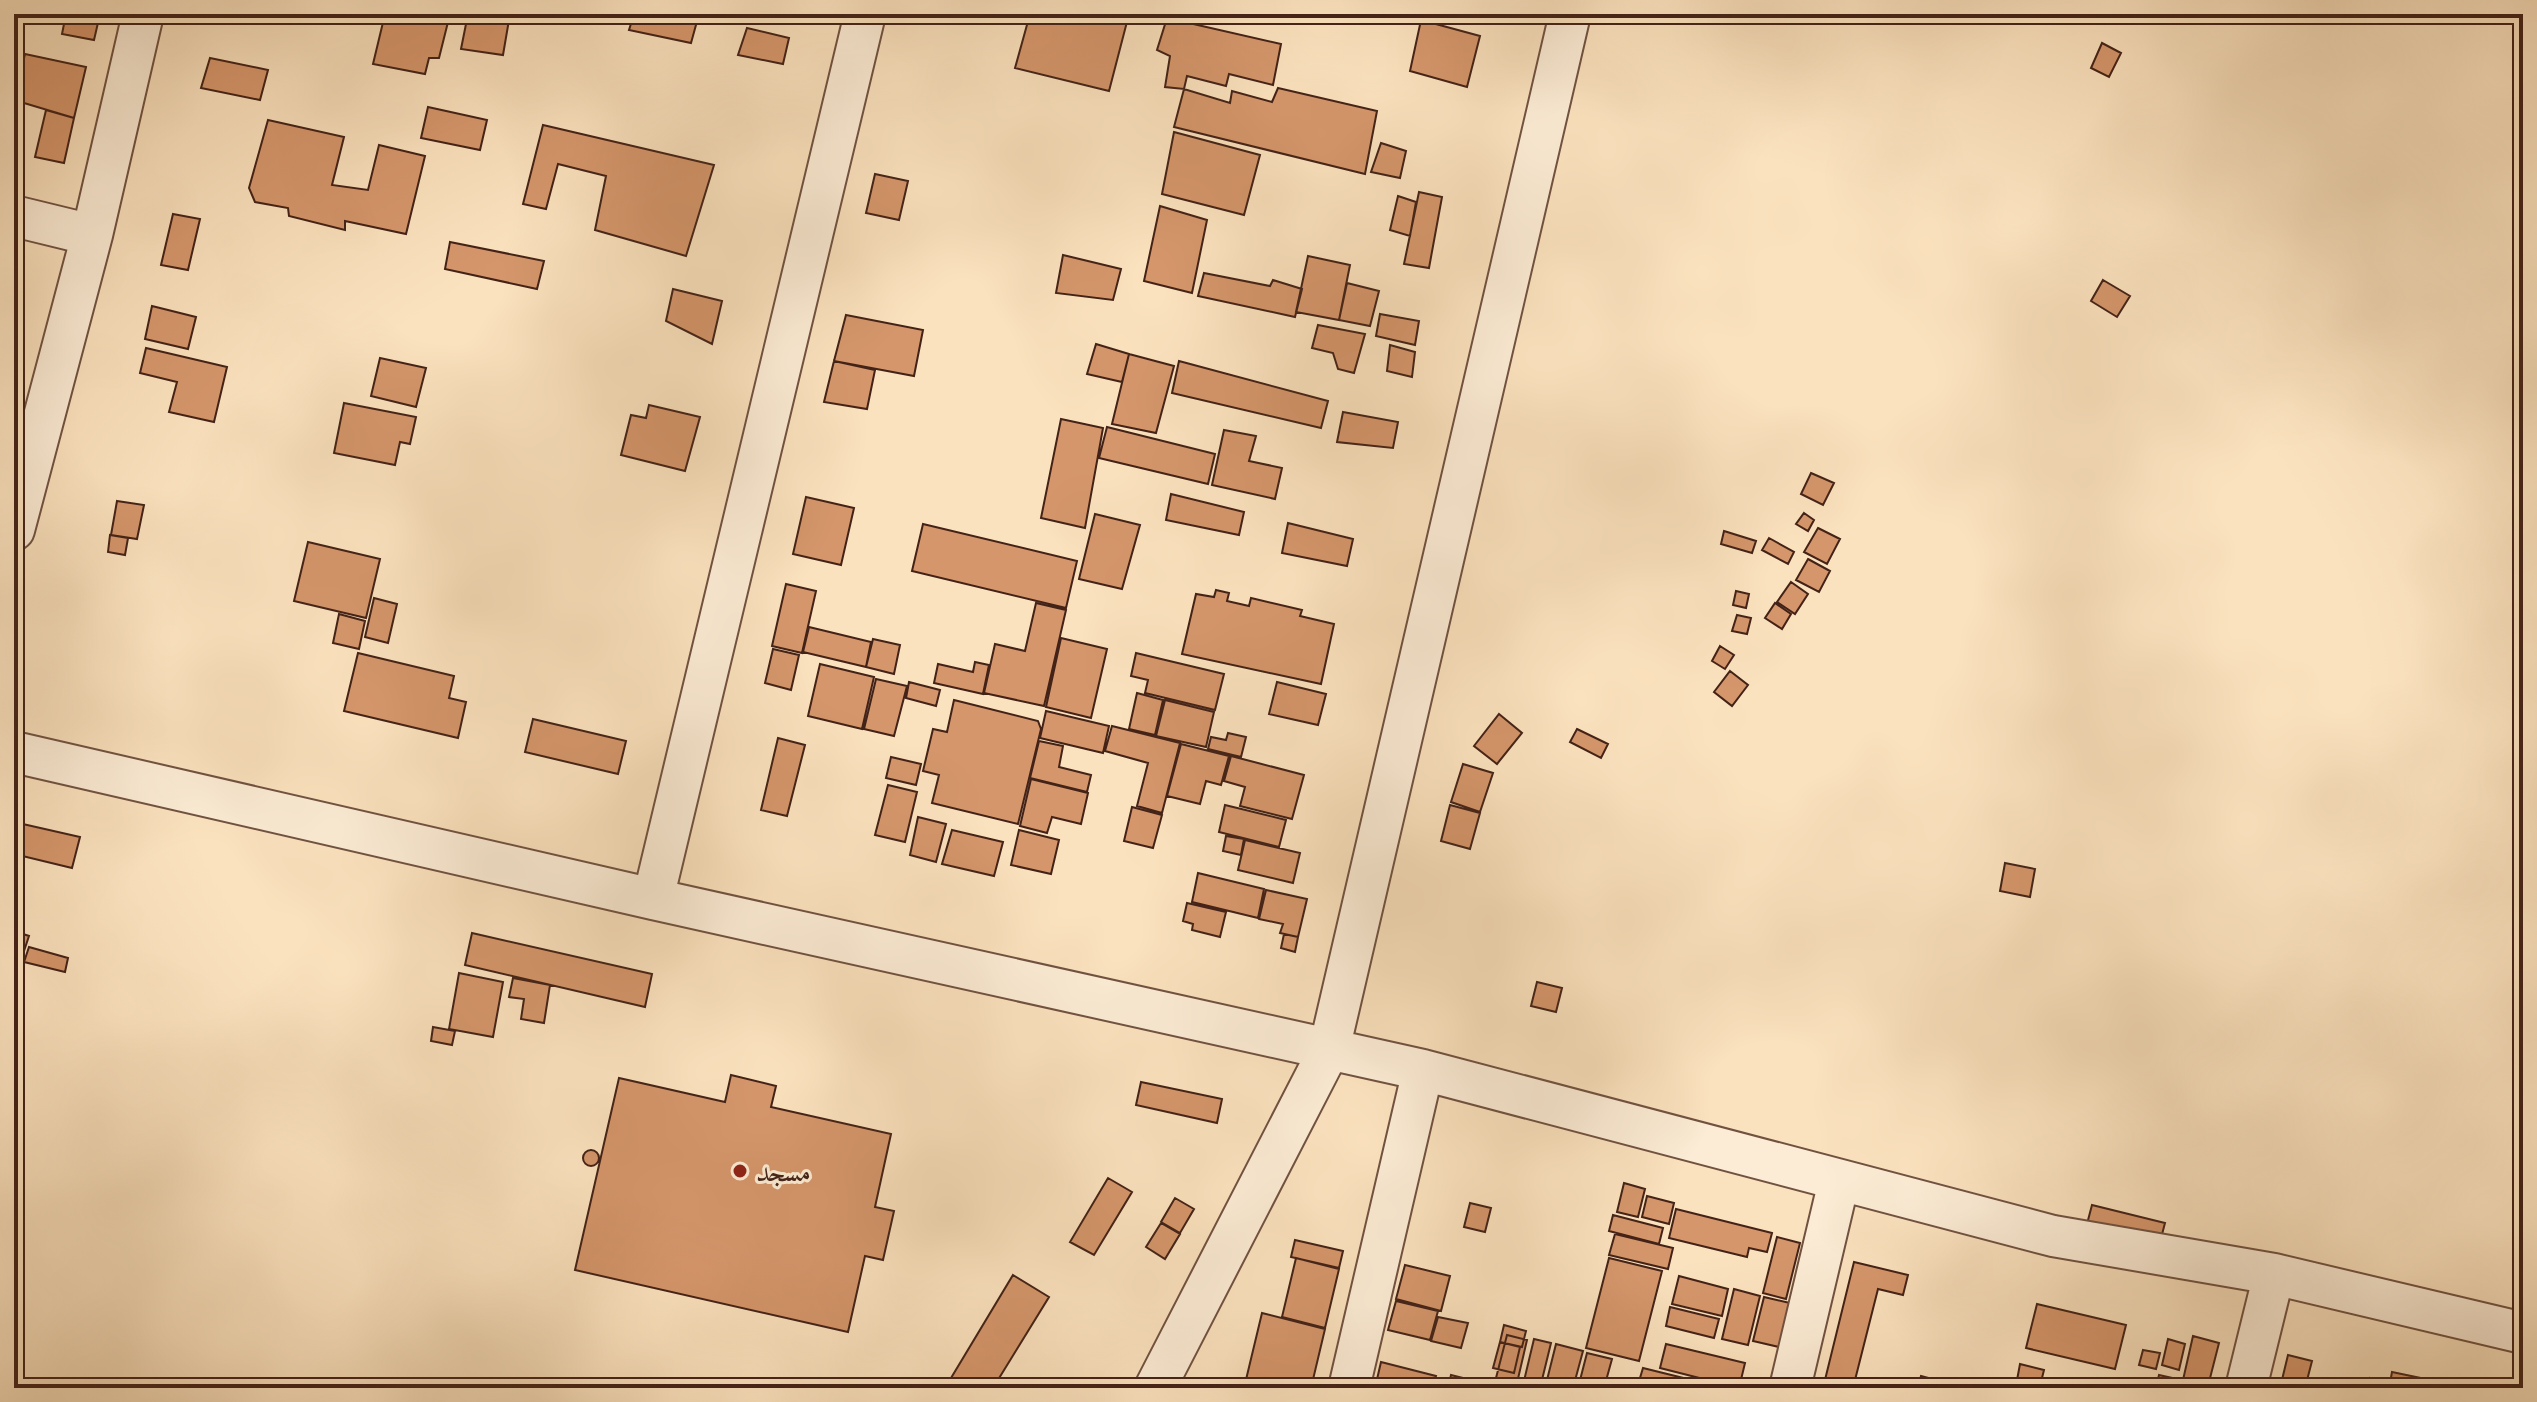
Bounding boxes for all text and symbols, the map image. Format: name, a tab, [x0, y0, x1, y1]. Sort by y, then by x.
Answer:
place label: مسجد	[756, 1153, 811, 1189]
marker: مسجد	[731, 1162, 749, 1180]

